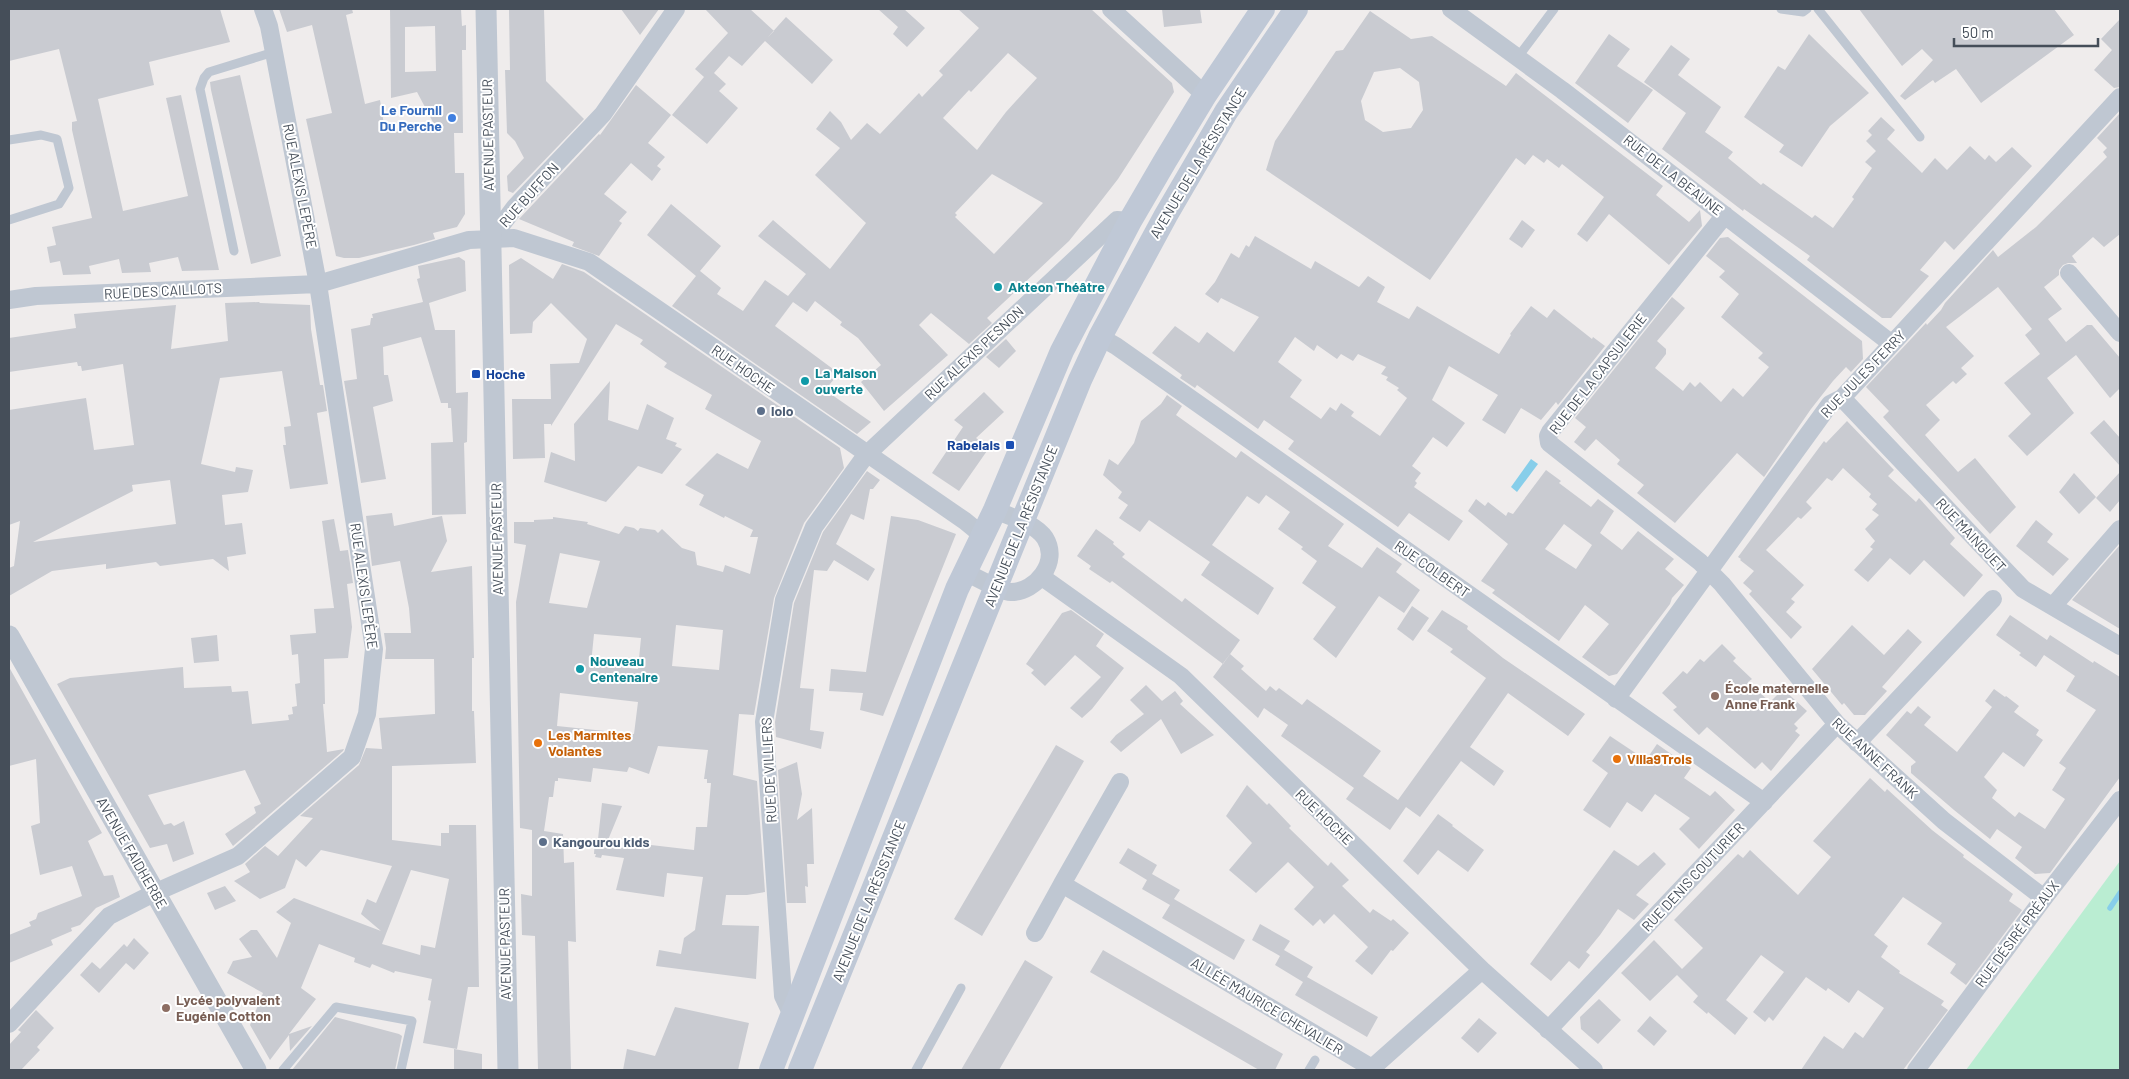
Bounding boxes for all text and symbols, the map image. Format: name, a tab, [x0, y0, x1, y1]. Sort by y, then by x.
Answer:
scale bar	[1954, 15, 2098, 47]
text: 50 m	[1962, 23, 1994, 41]
street label: AVENUE PASTEUR	[478, 79, 497, 191]
street label: AVENUE DE LA RÉSISTANCE	[1146, 84, 1249, 241]
place label: Le Fournil Du Perche	[379, 101, 442, 134]
marker: Le Fournil Du Perche	[446, 112, 458, 124]
street label: RUE ALEXIS LEPÈRE	[280, 122, 321, 250]
street label: RUE DE LA BEAUNE	[1620, 131, 1726, 219]
street label: RUE BUFFON	[495, 159, 562, 230]
place label: Akteon Théâtre	[1008, 278, 1105, 295]
street label: RUE DES CAILLOTS	[104, 279, 222, 302]
marker: Akteon Théâtre	[992, 281, 1004, 293]
street label: RUE ALEXIS PESNON	[921, 302, 1027, 403]
street label: RUE DE LA CAPSULERIE	[1545, 310, 1650, 437]
street label: RUE JULES FERRY	[1817, 326, 1909, 421]
street label: RUE HOCHE	[709, 341, 778, 396]
place label: La Maison ouverte	[815, 364, 877, 397]
place label: Hoche	[486, 365, 526, 382]
marker: Hoche	[470, 368, 482, 380]
marker: La Maison ouverte	[799, 375, 811, 387]
place label: lolo	[771, 402, 794, 419]
marker: lolo	[755, 405, 767, 417]
place label: Rabelais	[947, 436, 1000, 453]
marker: Rabelais	[1004, 439, 1016, 451]
street label: AVENUE DE LA RÉSISTANCE	[980, 443, 1061, 609]
street label: AVENUE PASTEUR	[487, 483, 506, 595]
street label: RUE MAINGUET	[1933, 494, 2010, 575]
street label: RUE ALEXIS LEPÈRE	[347, 522, 382, 650]
street label: RUE COLBERT	[1391, 536, 1473, 601]
place label: Nouveau Centenaire	[590, 652, 658, 685]
marker: Nouveau Centenaire	[574, 663, 586, 675]
place label: École maternelle Anne Frank	[1725, 679, 1830, 712]
marker: École maternelle Anne Frank	[1709, 690, 1721, 702]
street label: RUE ANNE FRANK	[1829, 714, 1922, 802]
street label: RUE DE VILLIERS	[757, 717, 780, 823]
place label: Les Marmites Volantes	[548, 726, 631, 759]
marker: Les Marmites Volantes	[532, 737, 544, 749]
place label: Villa9Trois	[1627, 750, 1692, 767]
marker: Villa9Trois	[1611, 753, 1623, 765]
street label: RUE HOCHE	[1292, 785, 1356, 848]
street label: AVENUE FAIDHERBE	[94, 794, 171, 911]
street label: AVENUE DE LA RÉSISTANCE	[828, 818, 909, 984]
street label: RUE DENIS COUTURIER	[1638, 819, 1747, 935]
place label: Kangourou kids	[553, 833, 649, 850]
marker: Kangourou kids	[537, 836, 549, 848]
street label: RUE DÉSIRÉ PRÉAUX	[1971, 877, 2062, 990]
street label: AVENUE PASTEUR	[495, 888, 514, 1000]
street label: ALLÉE MAURICE CHEVALIER	[1188, 953, 1346, 1058]
place label: Lycée polyvalent Eugénie Cotton	[176, 991, 280, 1024]
marker: Lycée polyvalent Eugénie Cotton	[160, 1002, 172, 1014]

